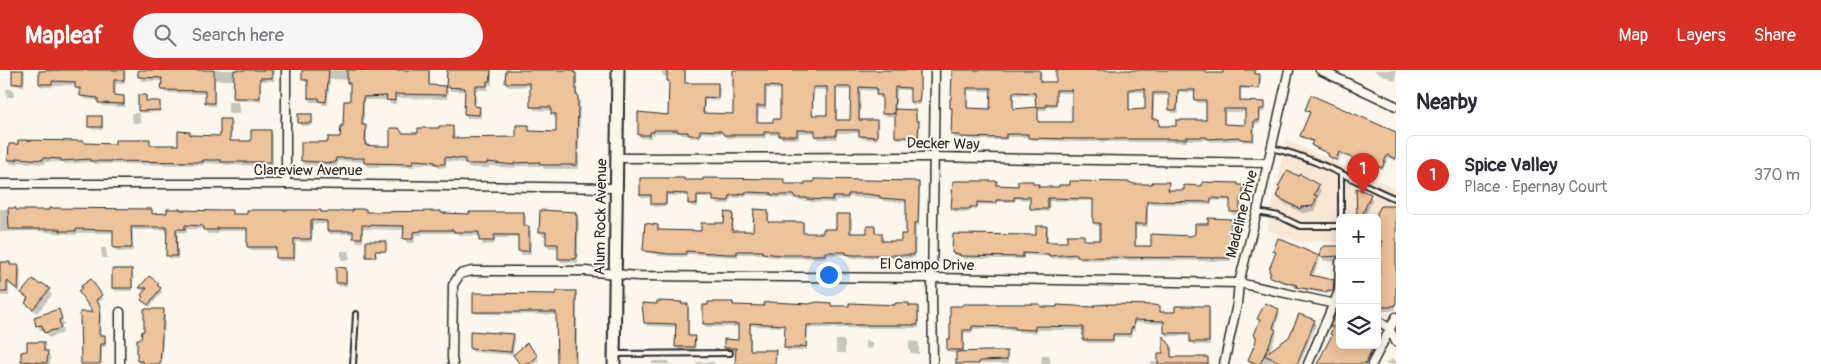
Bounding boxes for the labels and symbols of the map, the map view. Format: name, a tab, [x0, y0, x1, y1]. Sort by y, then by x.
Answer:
street label: Decker Way	[906, 134, 980, 154]
pin: 1	[1347, 153, 1379, 194]
street label: Alum Rock Avenue	[590, 158, 612, 276]
street label: Clareview Avenue	[254, 161, 363, 180]
street label: Madeline Drive	[1222, 167, 1262, 260]
street label: El Campo Drive	[880, 255, 975, 275]
your location	[816, 262, 842, 288]

